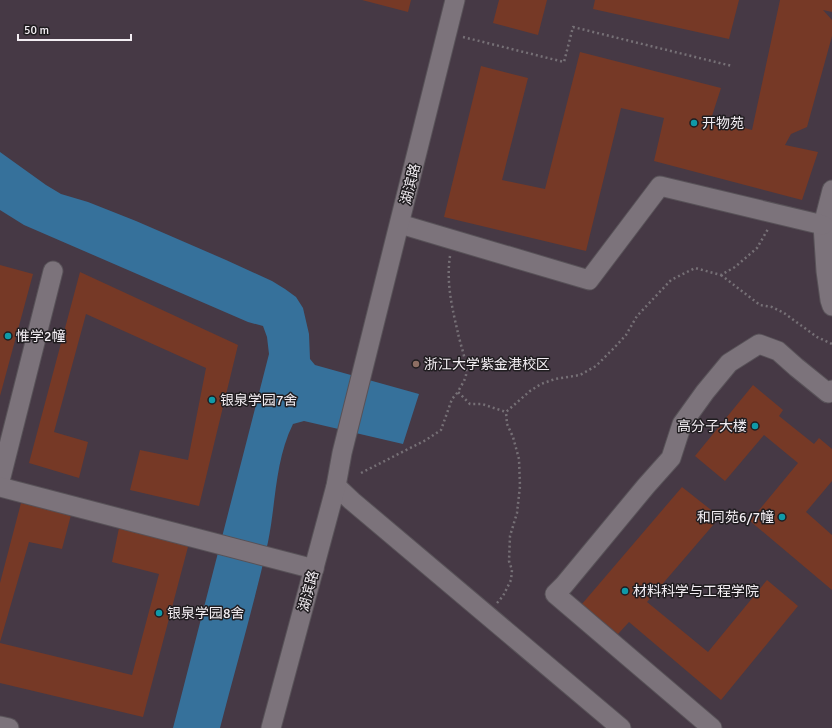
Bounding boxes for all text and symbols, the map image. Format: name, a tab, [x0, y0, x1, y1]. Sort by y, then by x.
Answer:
scale bar	[18, 16, 131, 42]
text: 50 m	[24, 23, 49, 38]
place label: 开物苑	[702, 115, 744, 132]
marker: 开物苑	[689, 118, 699, 128]
street label: 湖滨路	[397, 162, 424, 207]
place label: 惟学2幢	[16, 328, 66, 345]
marker: 惟学2幢	[3, 331, 13, 341]
place label: 浙江大学紫金港校区	[424, 356, 550, 373]
marker: 浙江大学紫金港校区	[411, 359, 421, 369]
place label: 银泉学园7舍	[220, 392, 298, 409]
marker: 银泉学园7舍	[207, 395, 217, 405]
place label: 高分子大楼	[677, 418, 747, 435]
marker: 高分子大楼	[750, 421, 760, 431]
place label: 和同苑6/7幢	[697, 509, 774, 526]
marker: 和同苑6/7幢	[777, 512, 787, 522]
street label: 湖滨路	[295, 569, 322, 614]
place label: 材料科学与工程学院	[633, 583, 759, 600]
marker: 材料科学与工程学院	[620, 586, 630, 596]
place label: 银泉学园8舍	[167, 605, 245, 622]
marker: 银泉学园8舍	[154, 608, 164, 618]

